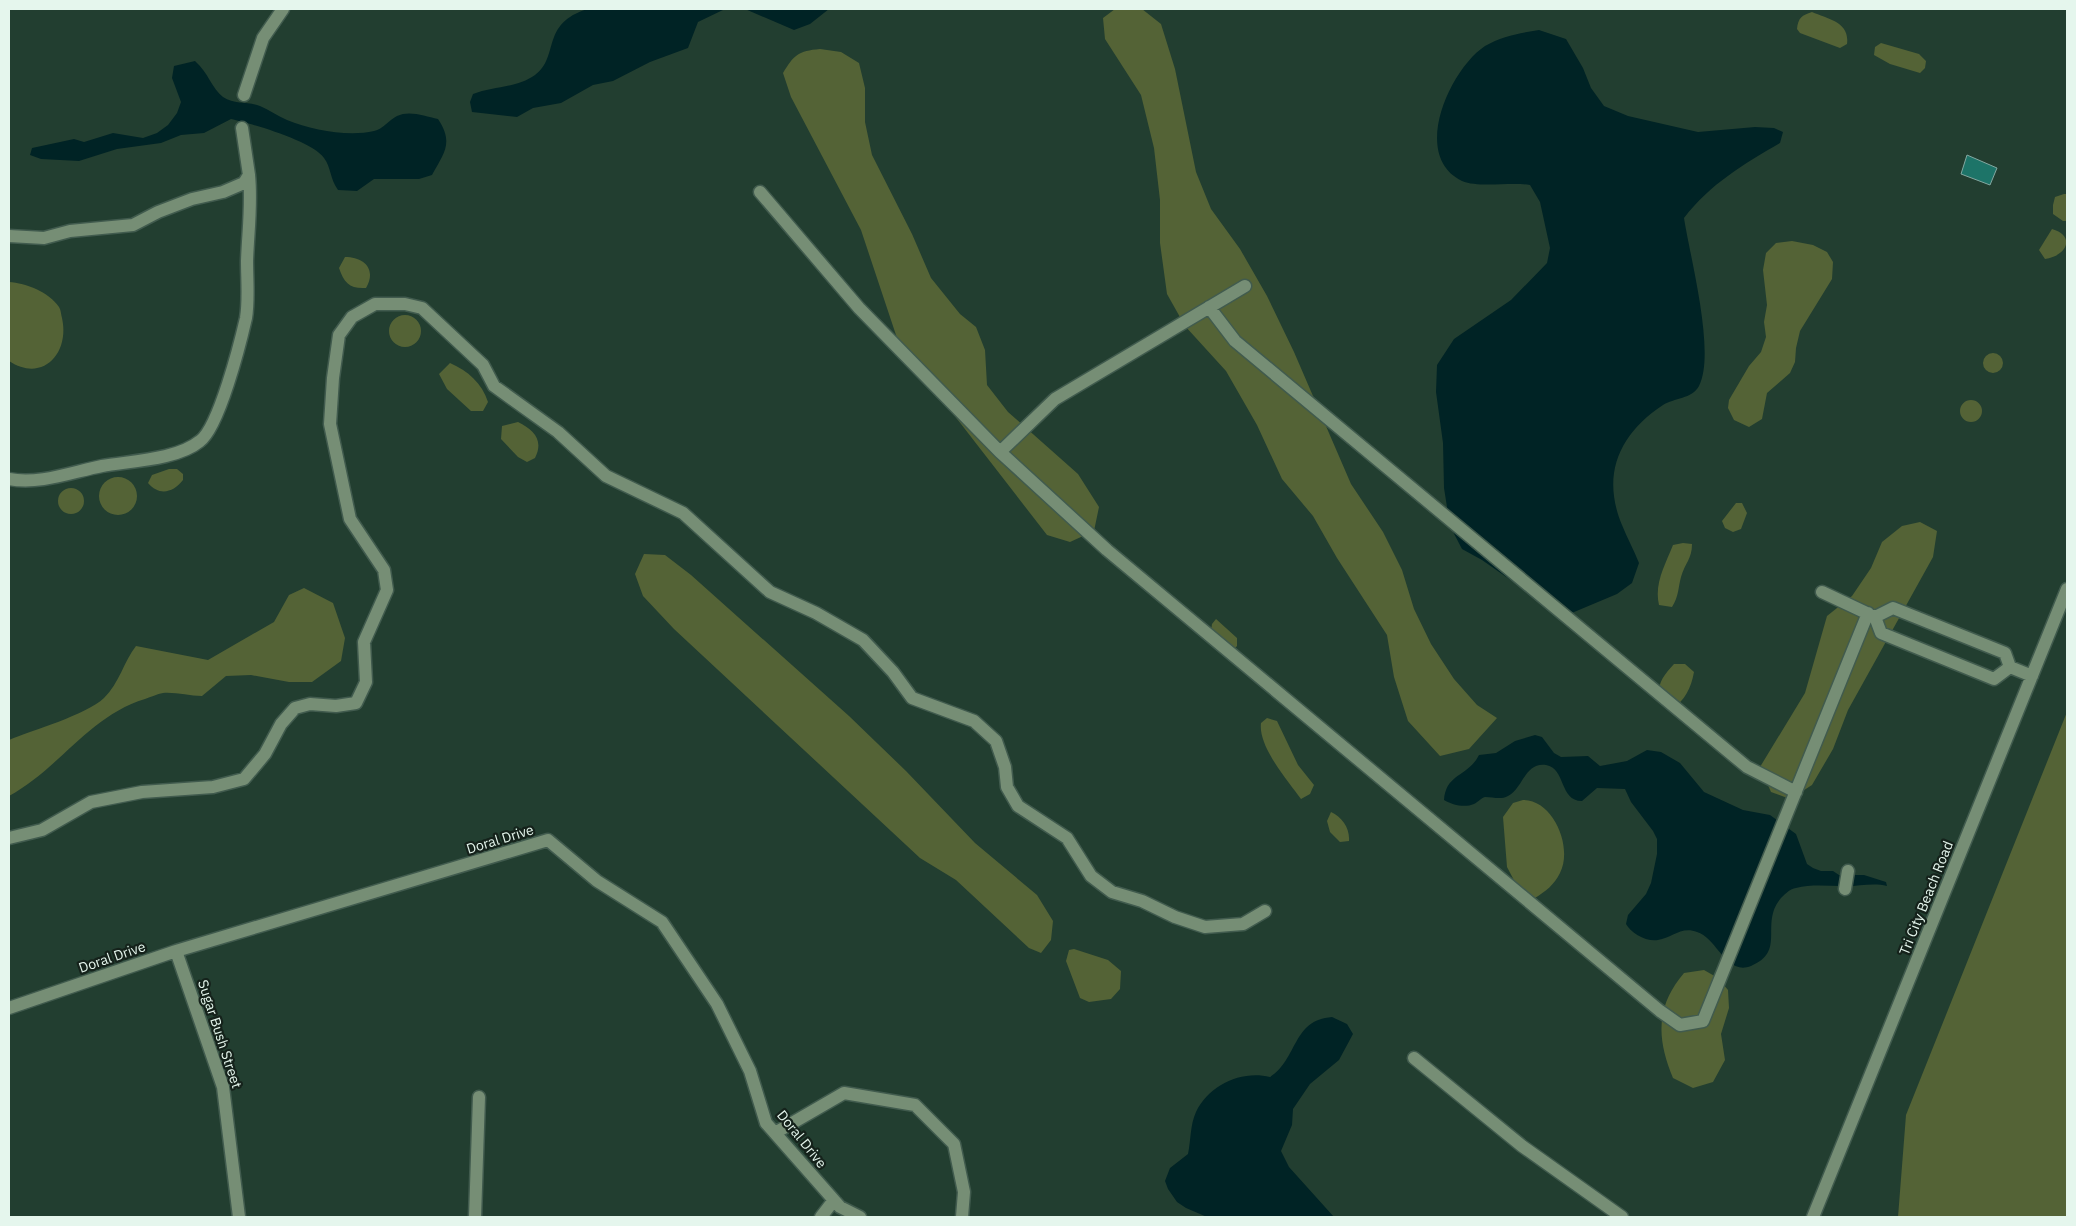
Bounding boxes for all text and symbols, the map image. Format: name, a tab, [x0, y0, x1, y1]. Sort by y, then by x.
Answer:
street label: Doral Drive	[464, 820, 536, 858]
street label: Tri City Beach Road	[1895, 838, 1957, 958]
street label: Doral Drive	[76, 937, 148, 977]
street label: Sugar Bush Street	[194, 978, 246, 1091]
street label: Doral Drive	[773, 1106, 831, 1172]

